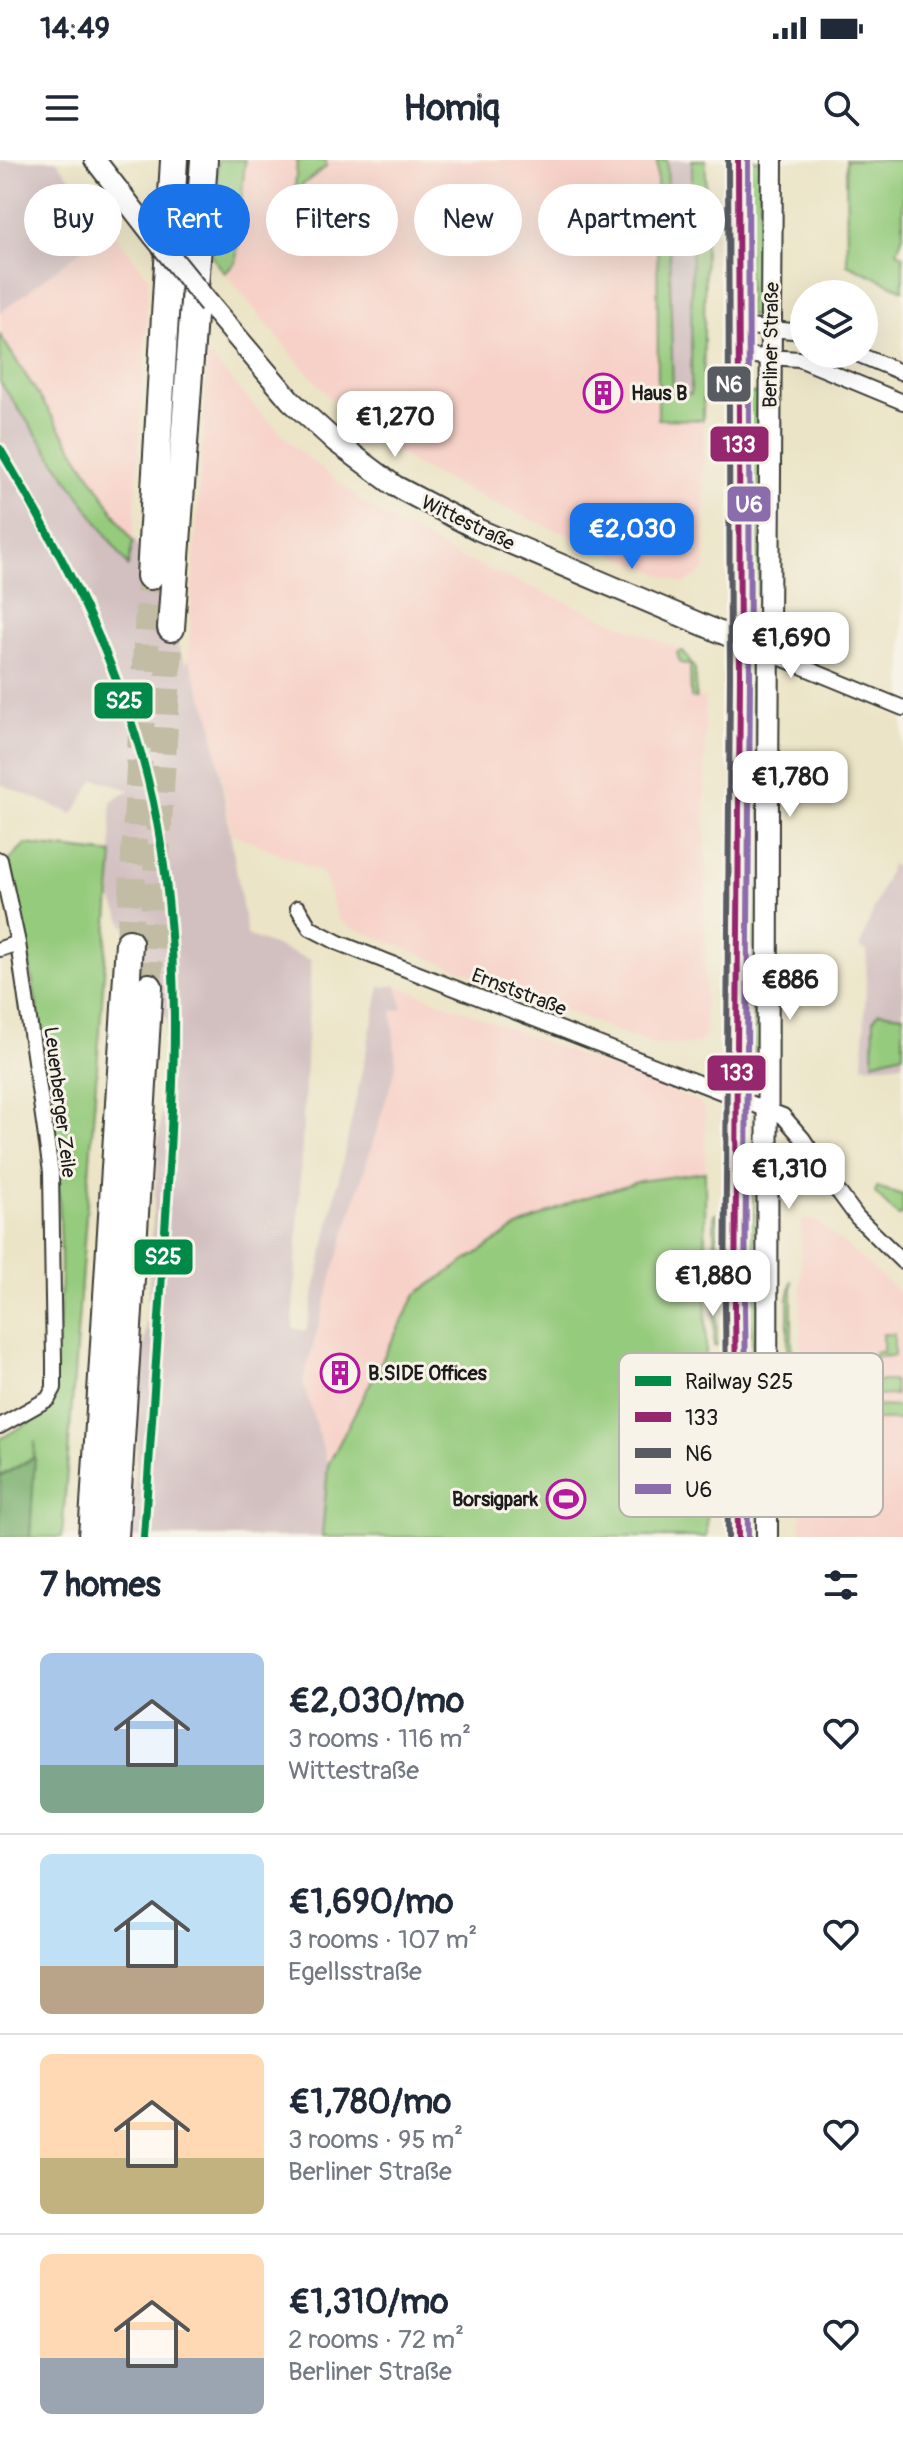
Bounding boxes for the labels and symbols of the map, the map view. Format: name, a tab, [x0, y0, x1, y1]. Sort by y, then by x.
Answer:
street label: Berliner Straße	[757, 282, 785, 408]
line badge: N6	[706, 365, 752, 403]
text: N6	[715, 371, 743, 399]
building icon: Haus B	[582, 372, 624, 414]
place label: Haus B	[631, 381, 687, 406]
pin: €1,270	[330, 391, 460, 459]
line badge: 133	[709, 425, 770, 463]
text: 133	[722, 431, 756, 459]
line badge: U6	[726, 485, 772, 523]
street label: Wittestraße	[417, 490, 519, 556]
text: U6	[735, 491, 763, 519]
pin: €2,030	[567, 503, 697, 571]
pin: €1,690	[726, 612, 856, 680]
line badge: S25	[93, 681, 154, 720]
text: S25	[105, 687, 143, 715]
pin: €1,780	[725, 751, 855, 819]
pin: €886	[743, 954, 837, 1022]
street label: Ernststraße	[468, 962, 570, 1022]
street label: Leuenberger Zeile	[38, 1025, 82, 1179]
line badge: 133	[706, 1054, 767, 1092]
text: 133	[720, 1059, 754, 1087]
pin: €1,310	[724, 1143, 854, 1211]
line badge: S25	[133, 1238, 194, 1276]
text: S25	[144, 1243, 182, 1271]
pin: €1,880	[648, 1250, 778, 1318]
building icon: B.SIDE Offices	[319, 1352, 361, 1394]
legend	[619, 1353, 883, 1517]
place label: B.SIDE Offices	[368, 1361, 487, 1386]
text: Railway S25	[685, 1368, 793, 1396]
text: 133	[685, 1404, 718, 1432]
text: N6	[685, 1440, 713, 1468]
text: U6	[685, 1476, 712, 1504]
sports icon: Borsigpark	[545, 1478, 587, 1520]
place label: Borsigpark	[452, 1487, 539, 1512]

